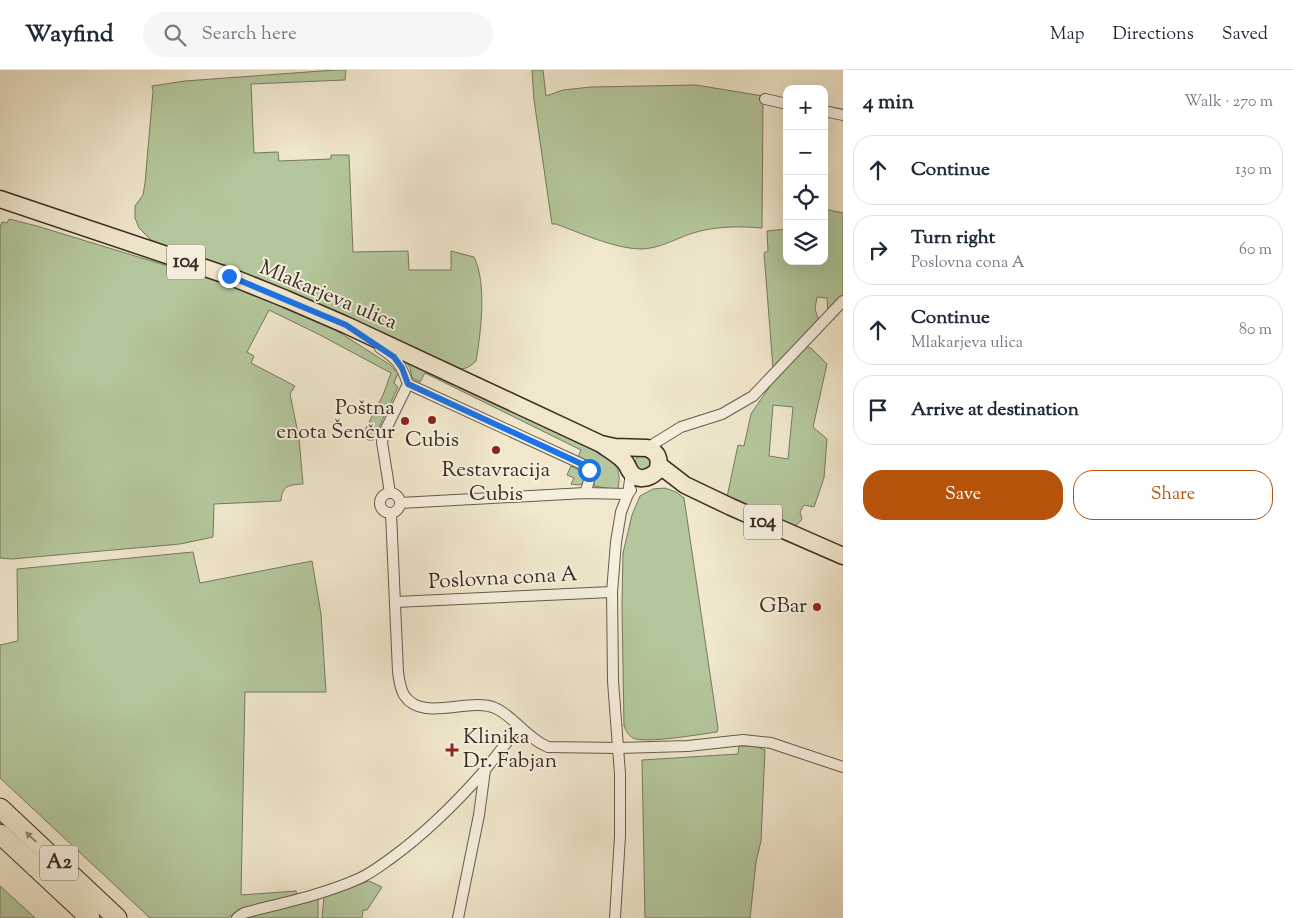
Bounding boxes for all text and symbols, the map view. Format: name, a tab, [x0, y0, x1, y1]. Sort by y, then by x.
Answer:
search box	[143, 12, 493, 57]
text: Wayfind	[25, 18, 113, 52]
icon: search	[161, 21, 189, 49]
text: Search here	[201, 21, 297, 48]
text: Map	[1050, 22, 1085, 48]
text: Directions	[1113, 22, 1194, 48]
text: Saved	[1222, 22, 1268, 48]
map controls	[783, 85, 828, 265]
button: +	[783, 85, 828, 130]
text: 4 min	[863, 88, 914, 118]
text: Walk · 270 m	[1184, 91, 1273, 114]
button: −	[783, 130, 828, 175]
icon: ahead	[864, 156, 892, 184]
text: Continue	[911, 157, 990, 184]
text: 130 m	[1235, 159, 1272, 182]
button: locate	[783, 175, 828, 220]
button: layers	[783, 220, 828, 265]
text: Turn right	[911, 225, 995, 252]
icon: right	[864, 236, 892, 264]
text: 60 m	[1239, 239, 1272, 262]
road number: 104	[167, 244, 205, 280]
text: Poslovna cona A	[911, 252, 1025, 275]
street label: Mlakarjeva ulica	[254, 253, 402, 339]
route end	[218, 265, 241, 288]
text: Continue	[911, 305, 990, 332]
icon: ahead	[864, 316, 892, 344]
text: 80 m	[1239, 319, 1272, 342]
text: Mlakarjeva ulica	[911, 332, 1023, 355]
place label: Poštna enota Šenčur	[276, 394, 395, 448]
icon: arrive	[864, 396, 892, 424]
text: Arrive at destination	[911, 397, 1079, 424]
marker: Cubis	[426, 414, 438, 426]
marker: Poštna enota Šenčur	[399, 415, 411, 427]
place label: Cubis	[405, 426, 459, 456]
marker: Restavracija Cubis	[490, 444, 502, 456]
place label: Restavracija Cubis	[442, 456, 550, 510]
route start	[578, 459, 601, 482]
button: Save	[863, 470, 1063, 520]
button: Share	[1073, 470, 1273, 520]
road number: 104	[744, 504, 782, 540]
street label: Poslovna cona A	[428, 560, 578, 598]
place label: GBar	[759, 592, 807, 622]
marker: GBar	[811, 601, 823, 613]
place label: Klinika Dr. Fabjan	[463, 723, 557, 777]
marker: Klinika Dr. Fabjan	[445, 743, 459, 757]
one-way arrow	[25, 831, 37, 843]
road number: A2	[40, 846, 78, 880]

